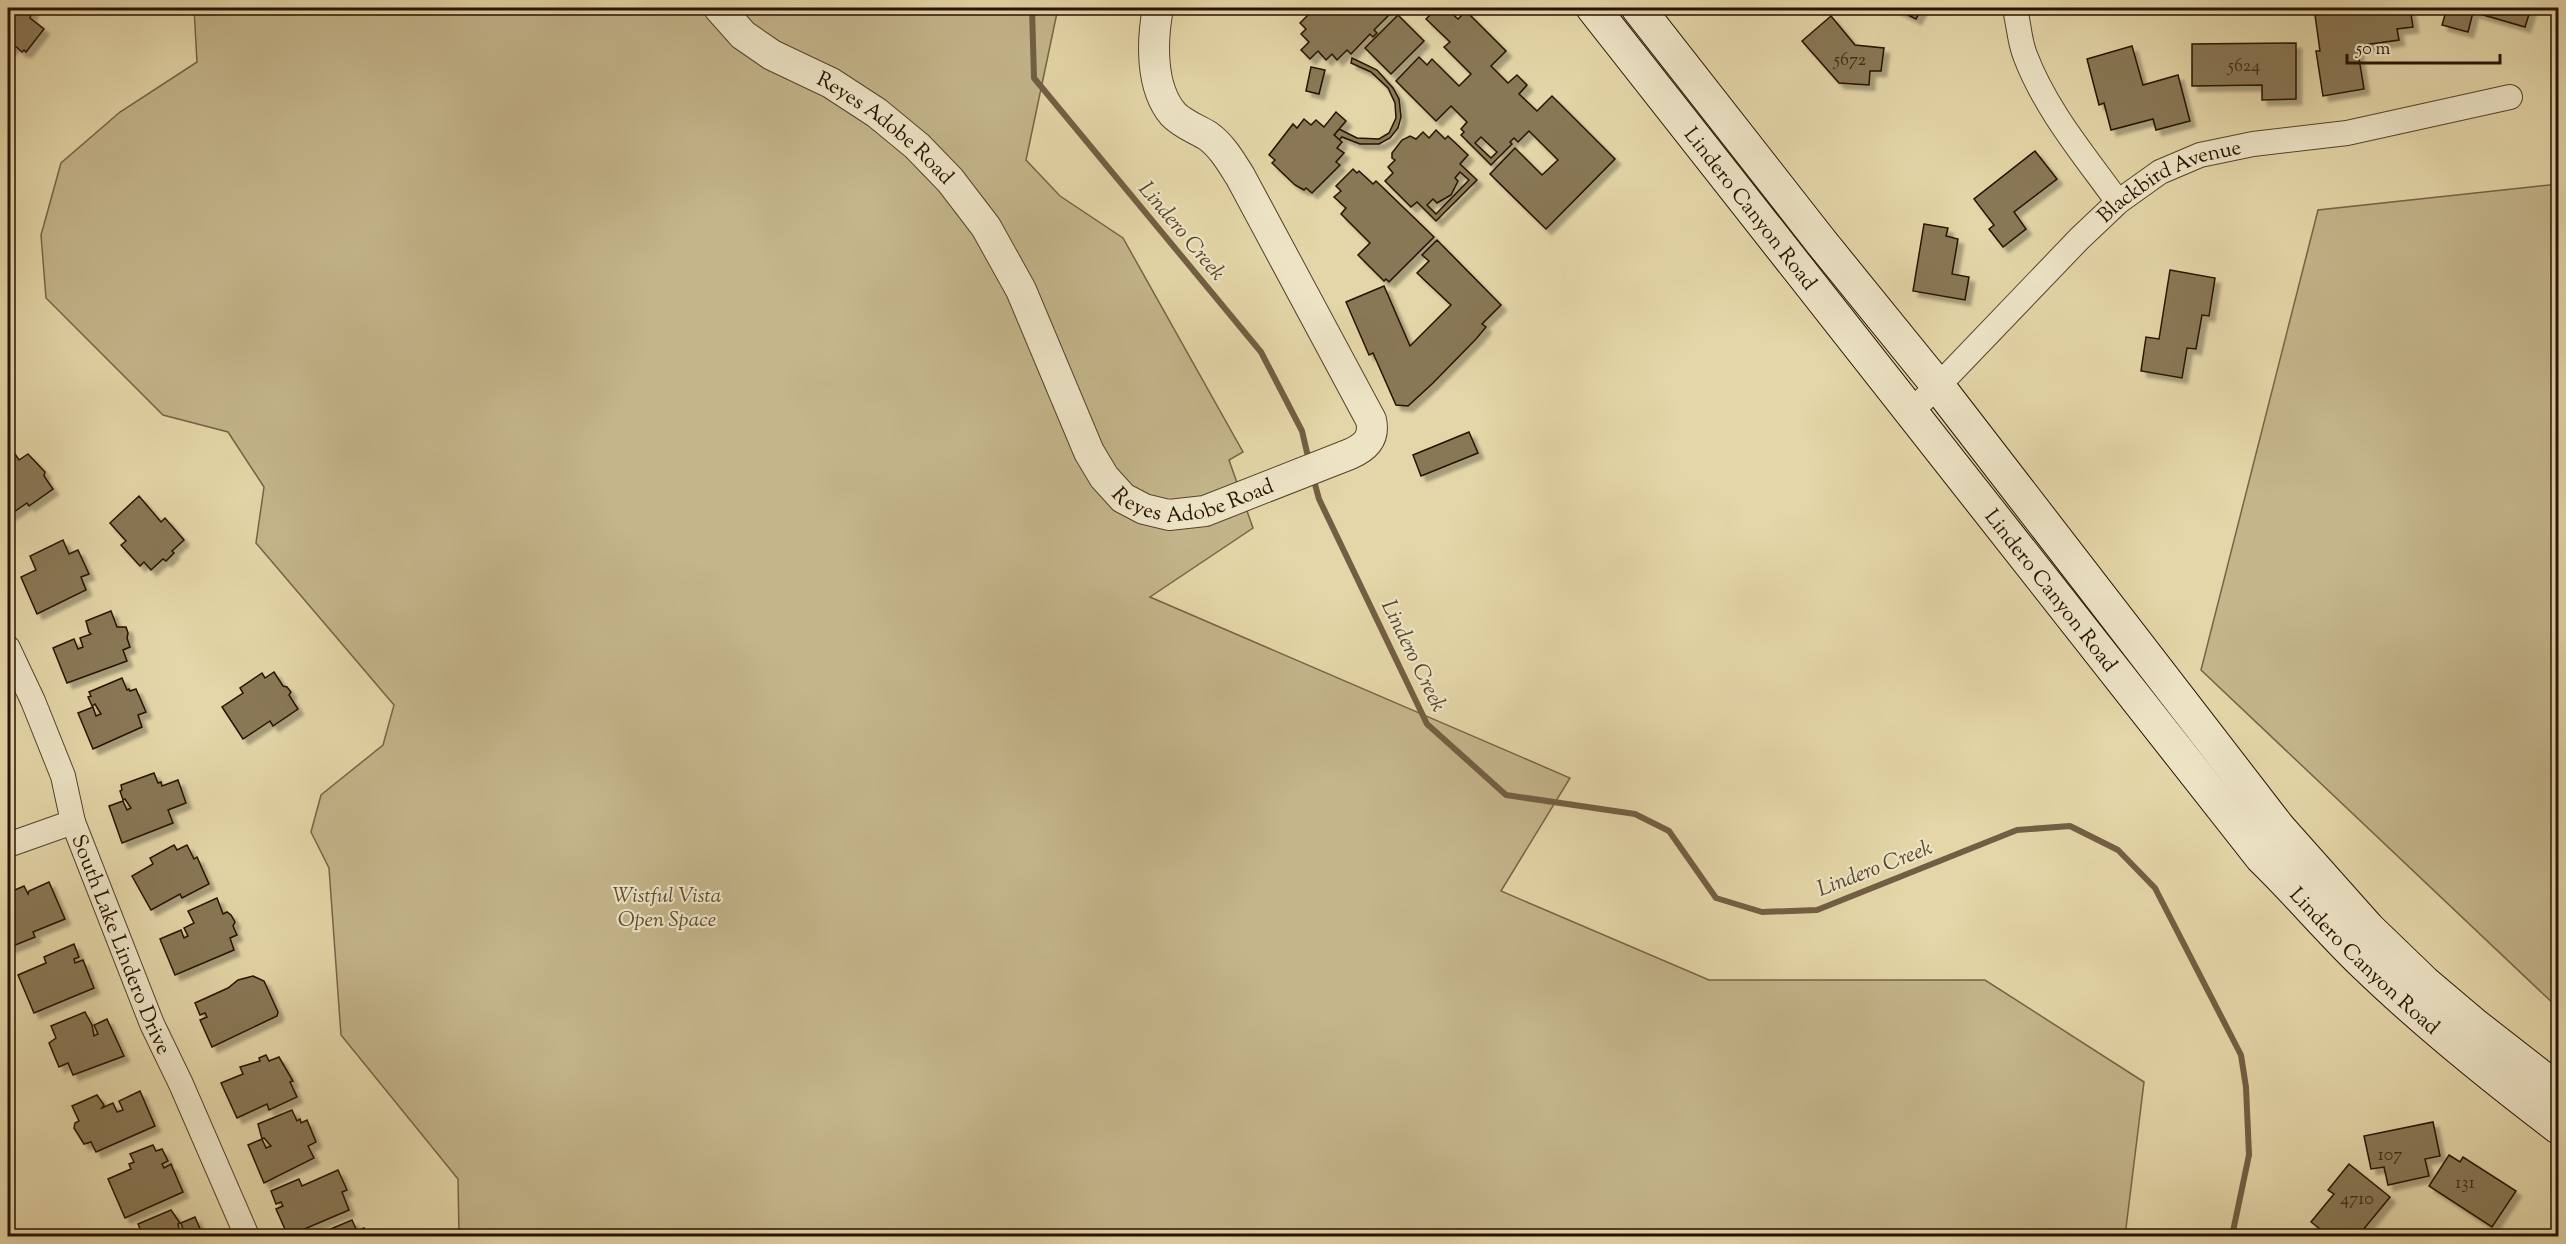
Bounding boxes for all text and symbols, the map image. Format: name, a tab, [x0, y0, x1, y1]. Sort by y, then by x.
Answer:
scale bar	[2347, 27, 2500, 65]
text: 50 m	[2355, 37, 2391, 63]
house number: 5672	[1833, 48, 1867, 74]
house number: 5624	[2227, 54, 2260, 80]
street label: Reyes Adobe Road	[811, 65, 960, 192]
street label: Lindero Canyon Road	[1676, 122, 1823, 298]
street label: Blackbird Avenue	[2092, 134, 2244, 231]
water label: Lindero Creek	[1129, 175, 1232, 289]
street label: Reyes Adobe Road	[1112, 468, 1280, 496]
text: Reyes Adobe Road	[1103, 472, 1279, 532]
street label: Lindero Canyon Road	[1976, 504, 2123, 679]
water label: Lindero Creek	[1371, 595, 1453, 718]
street label: South Lake Lindero Drive	[62, 831, 178, 1060]
water label: Lindero Creek	[1813, 833, 1938, 906]
street label: Lindero Canyon Road	[2281, 881, 2445, 1043]
park label: Wistful Vista Open Space	[613, 882, 722, 936]
house number: 107	[2378, 1143, 2402, 1169]
house number: 131	[2455, 1171, 2475, 1197]
house number: 4710	[2340, 1187, 2374, 1213]

